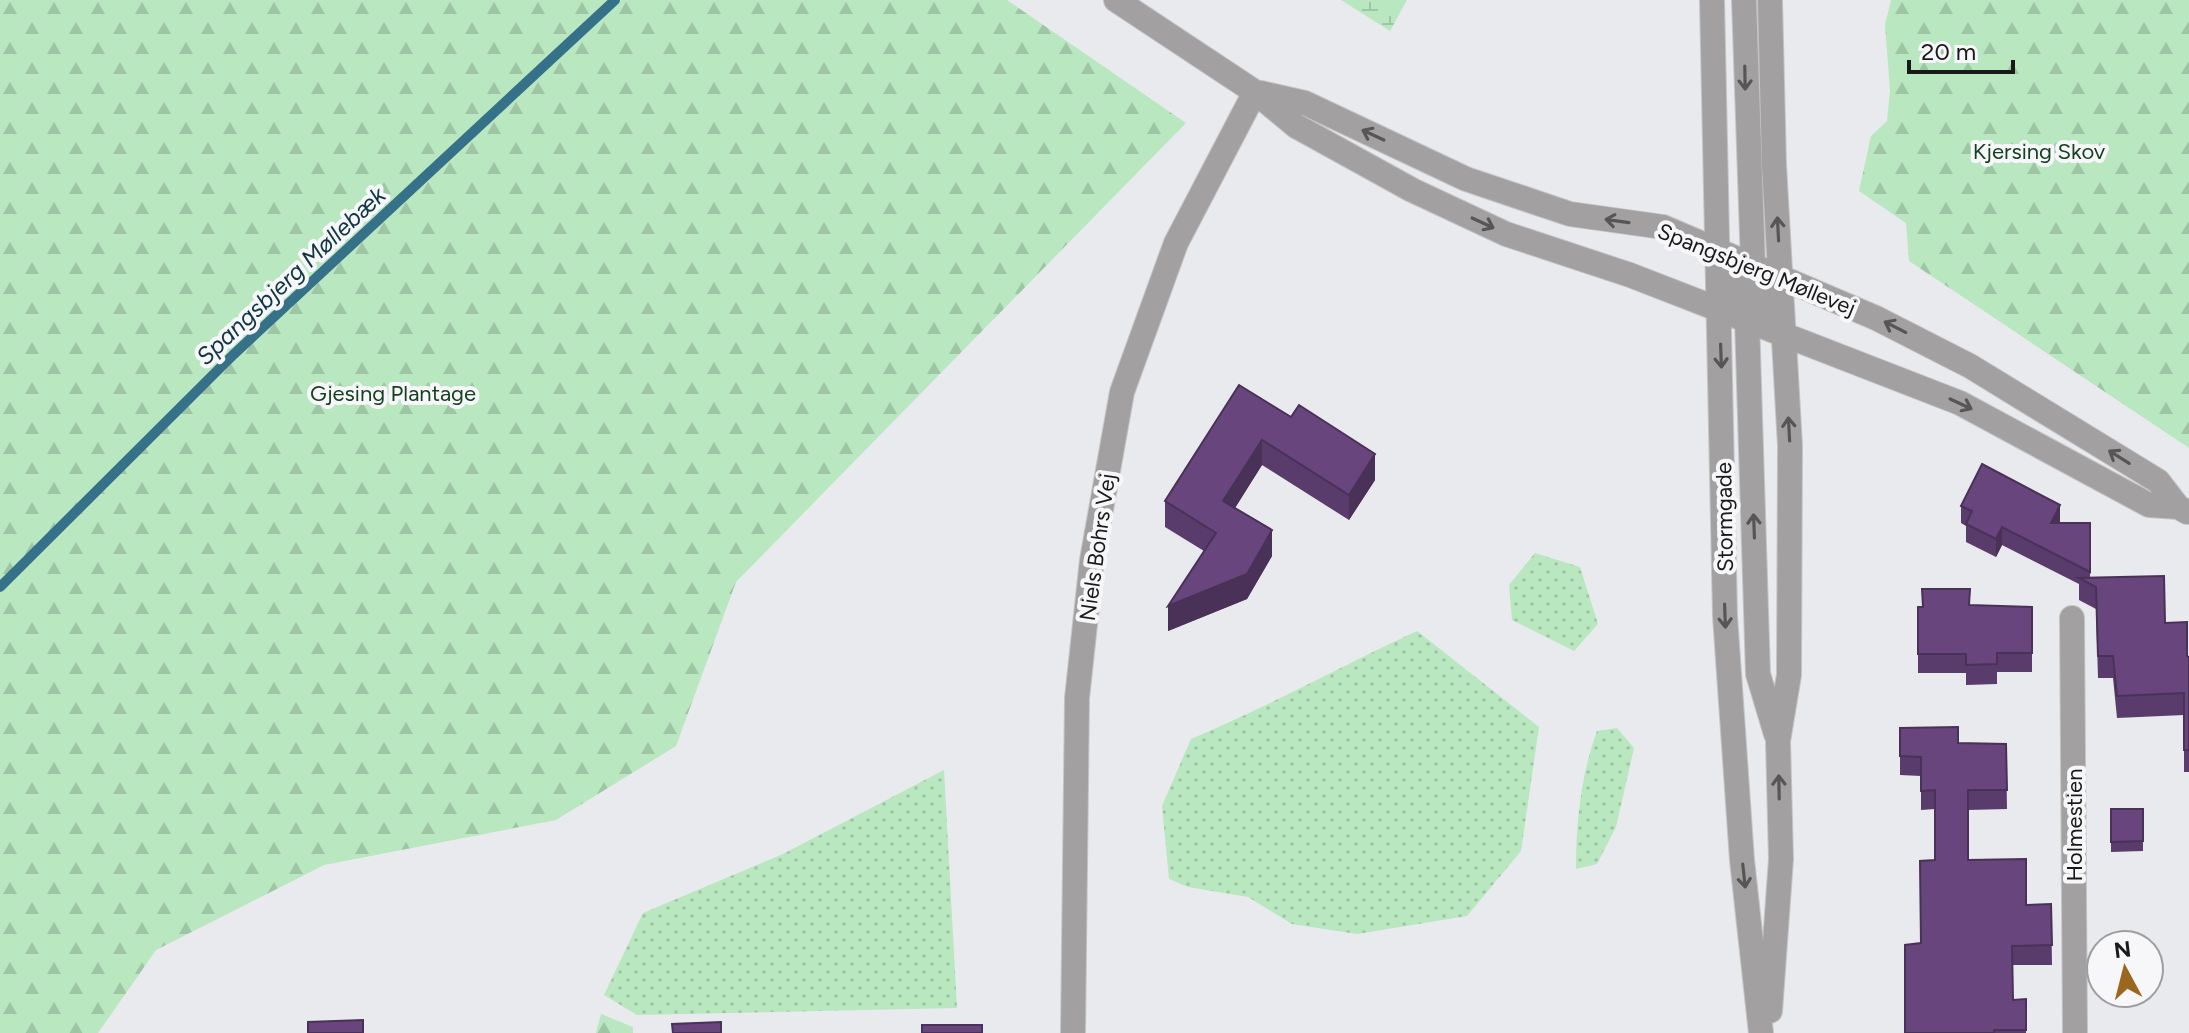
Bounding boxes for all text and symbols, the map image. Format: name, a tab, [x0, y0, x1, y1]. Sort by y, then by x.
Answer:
scale bar	[1909, 24, 2013, 74]
text: 20 m	[1921, 37, 1976, 66]
one-way arrow	[1737, 64, 1753, 91]
one-way arrow	[1361, 127, 1385, 142]
park label: Kjersing Skov	[1973, 138, 2106, 165]
water label: Spangsbjerg Møllebæk	[190, 179, 392, 371]
one-way arrow	[1605, 213, 1630, 228]
one-way arrow	[1471, 216, 1495, 231]
one-way arrow	[1770, 216, 1785, 243]
street label: Spangsbjerg Møllevej	[1654, 217, 1860, 322]
one-way arrow	[1883, 319, 1907, 335]
one-way arrow	[1714, 342, 1729, 369]
park label: Gjesing Plantage	[310, 380, 476, 407]
one-way arrow	[1948, 397, 1972, 412]
one-way arrow	[1781, 416, 1796, 443]
one-way arrow	[2109, 449, 2131, 466]
street label: Stormgade	[1710, 462, 1739, 572]
street label: Niels Bohrs Vej	[1074, 472, 1121, 623]
one-way arrow	[1746, 513, 1761, 540]
one-way arrow	[1718, 602, 1733, 629]
street label: Holmestien	[2061, 769, 2088, 881]
one-way arrow	[1771, 774, 1787, 801]
one-way arrow	[1737, 862, 1752, 888]
north arrow	[2085, 929, 2165, 1009]
text: N	[2113, 935, 2133, 964]

